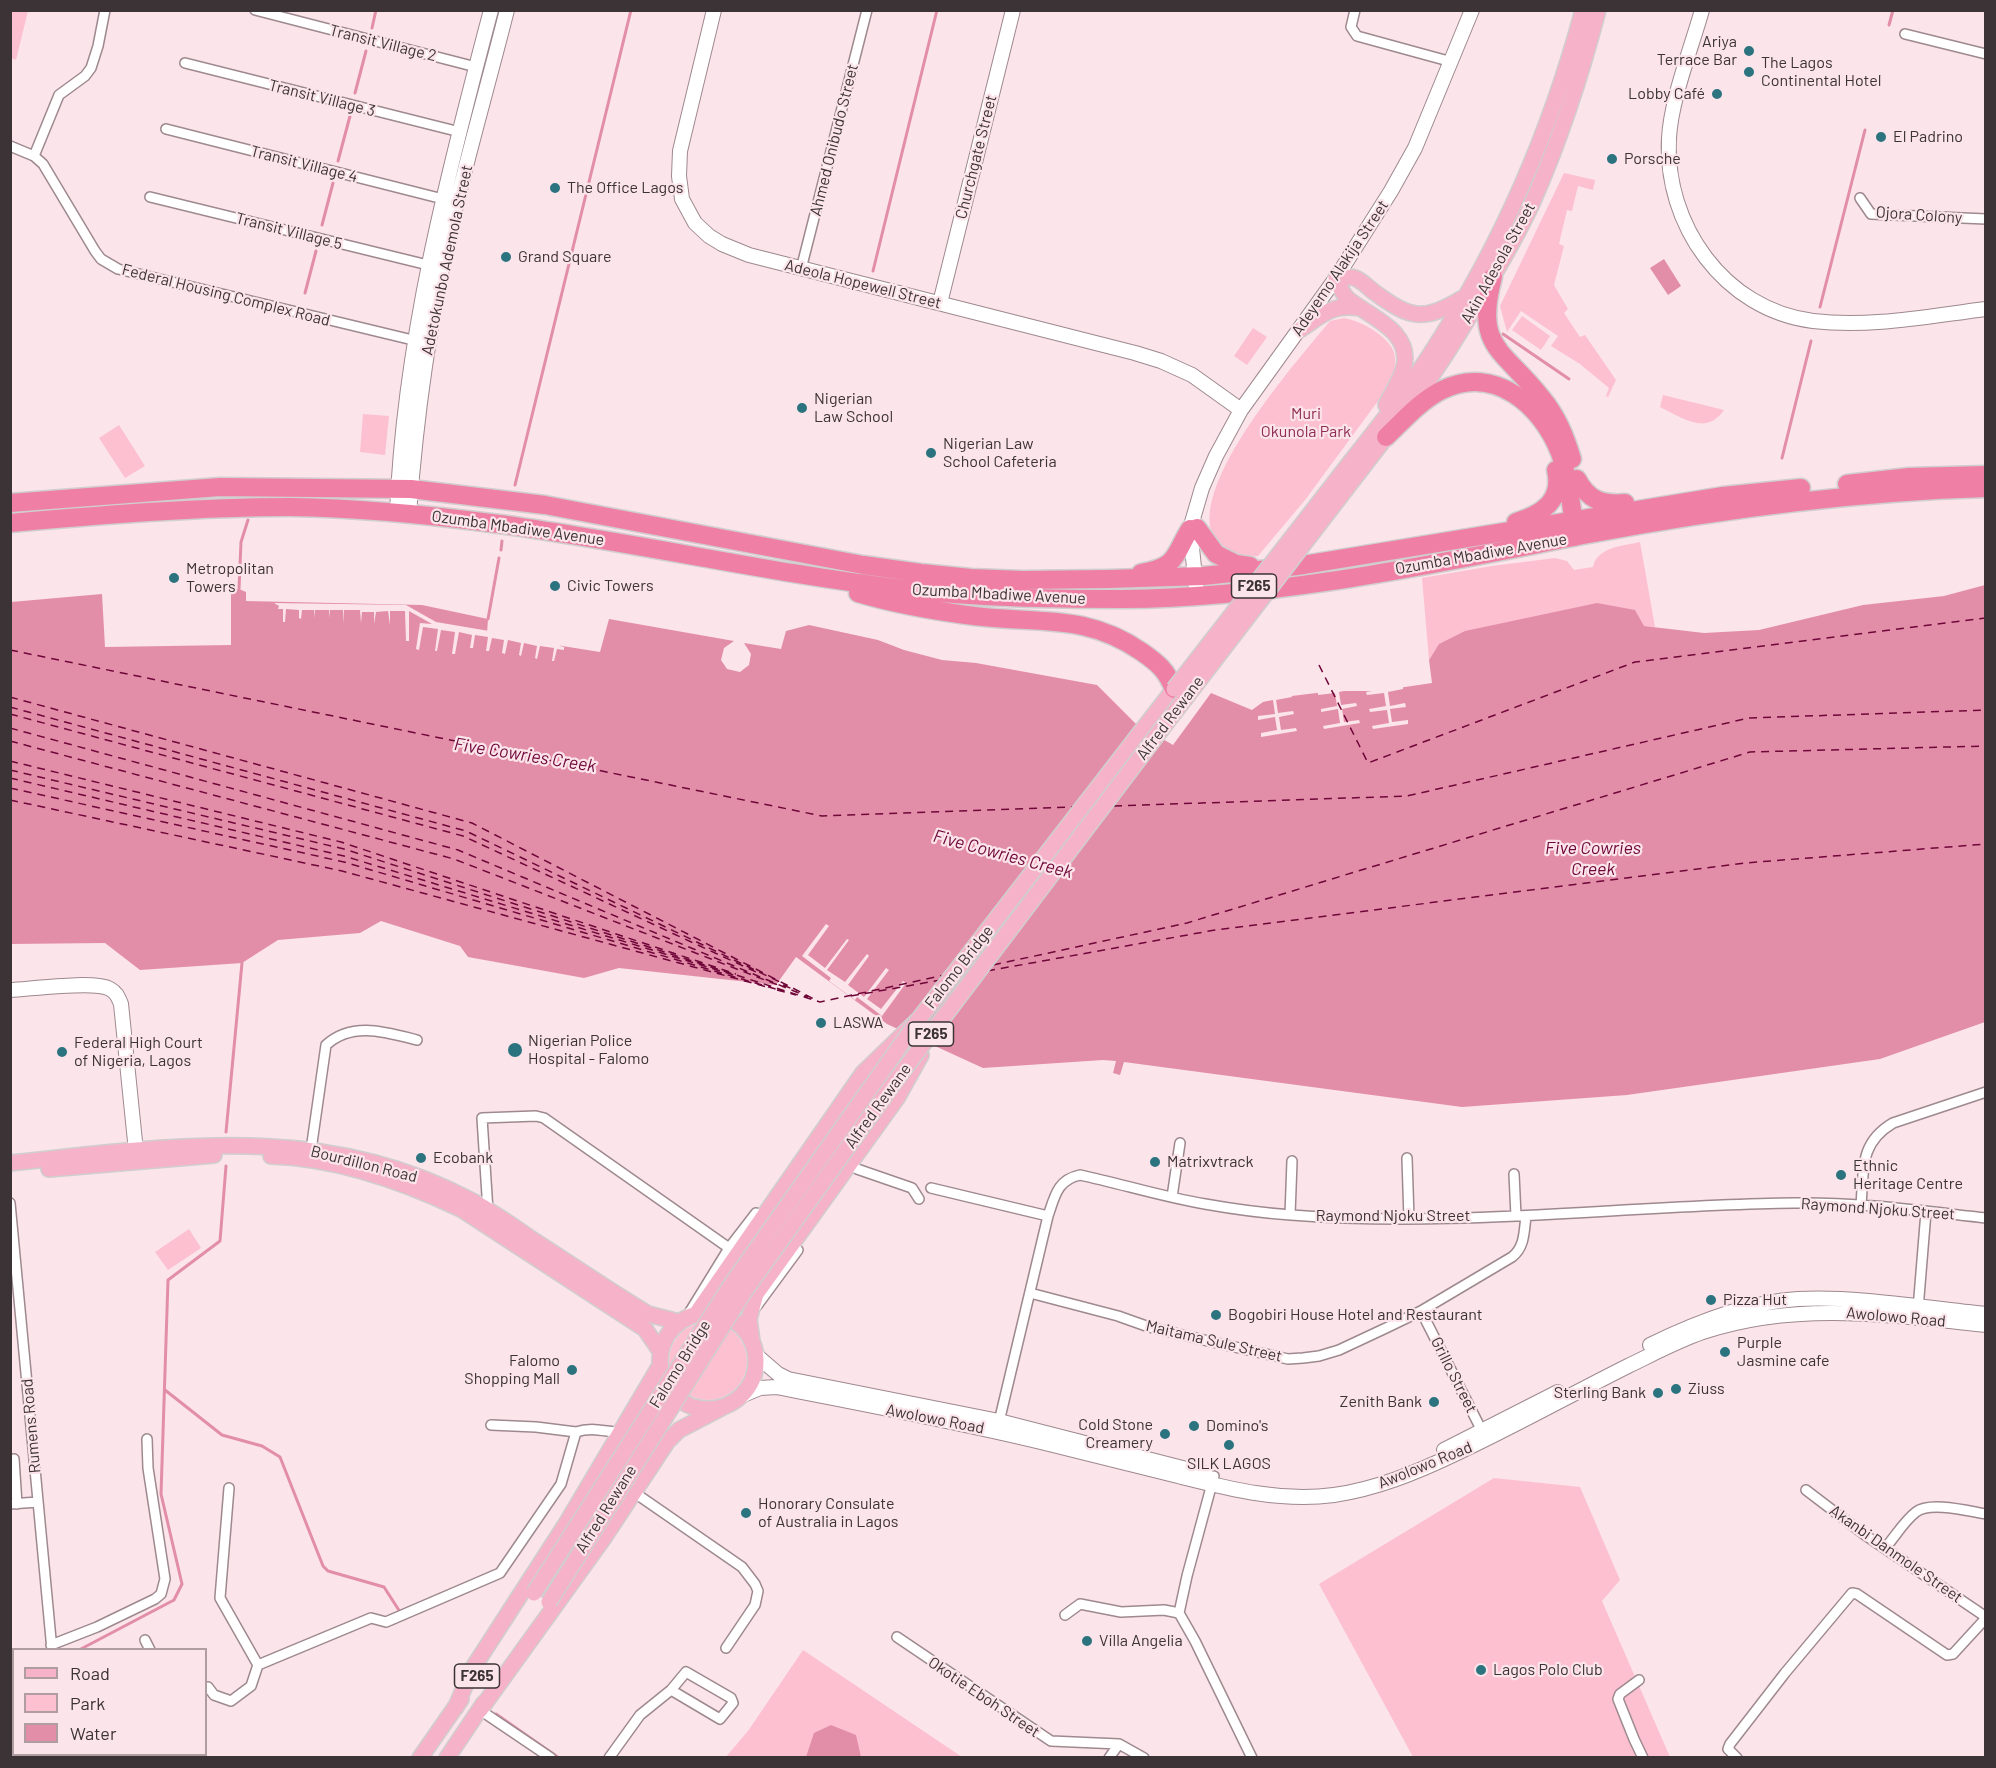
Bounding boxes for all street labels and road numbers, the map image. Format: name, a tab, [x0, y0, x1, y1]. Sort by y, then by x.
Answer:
street label: Transit Village 2	[328, 20, 438, 66]
street label: Ahmed Onibudo Street	[806, 62, 862, 218]
street label: Transit Village 3	[267, 75, 377, 121]
street label: Churchgate Street	[951, 93, 1001, 221]
street label: Transit Village 4	[248, 141, 360, 187]
street label: Adetokunbo Ademola Street	[417, 163, 477, 357]
street label: Adeyemo Alakija Street	[1287, 196, 1393, 340]
street label: Akin Adesola Street	[1457, 199, 1539, 327]
street label: Ojora Colony	[1875, 202, 1963, 228]
street label: Transit Village 5	[234, 208, 344, 254]
street label: Adeola Hopewell Street	[783, 255, 943, 313]
street label: Federal Housing Complex Road	[120, 260, 332, 330]
street label: Ozumba Mbadiwe Avenue	[431, 506, 605, 550]
street label: Ozumba Mbadiwe Avenue	[1394, 529, 1568, 579]
road number: F265	[1232, 574, 1276, 598]
street label: Ozumba Mbadiwe Avenue	[912, 580, 1086, 608]
street label: Alfred Rewane	[1132, 672, 1208, 764]
street label: Falomo Bridge	[921, 922, 997, 1012]
road number: F265	[908, 1022, 954, 1046]
street label: Alfred Rewane	[841, 1060, 915, 1152]
street label: Bourdillon Road	[309, 1141, 419, 1187]
street label: Raymond Njoku Street	[1800, 1194, 1956, 1224]
street label: Raymond Njoku Street	[1316, 1206, 1470, 1226]
street label: Awolowo Road	[1845, 1303, 1947, 1331]
street label: Maitama Sule Street	[1144, 1316, 1284, 1366]
street label: Falomo Bridge	[645, 1317, 715, 1411]
street label: Grillo Street	[1427, 1334, 1481, 1416]
street label: Rumens Road	[17, 1378, 45, 1474]
street label: Awolowo Road	[884, 1400, 986, 1438]
street label: Awolowo Road	[1375, 1437, 1475, 1493]
street label: Alfred Rewane	[571, 1462, 641, 1556]
street label: Akanbi Danmole Street	[1826, 1501, 1966, 1607]
street label: Okotie Eboh Street	[925, 1653, 1043, 1741]
road number: F265	[454, 1664, 500, 1688]

